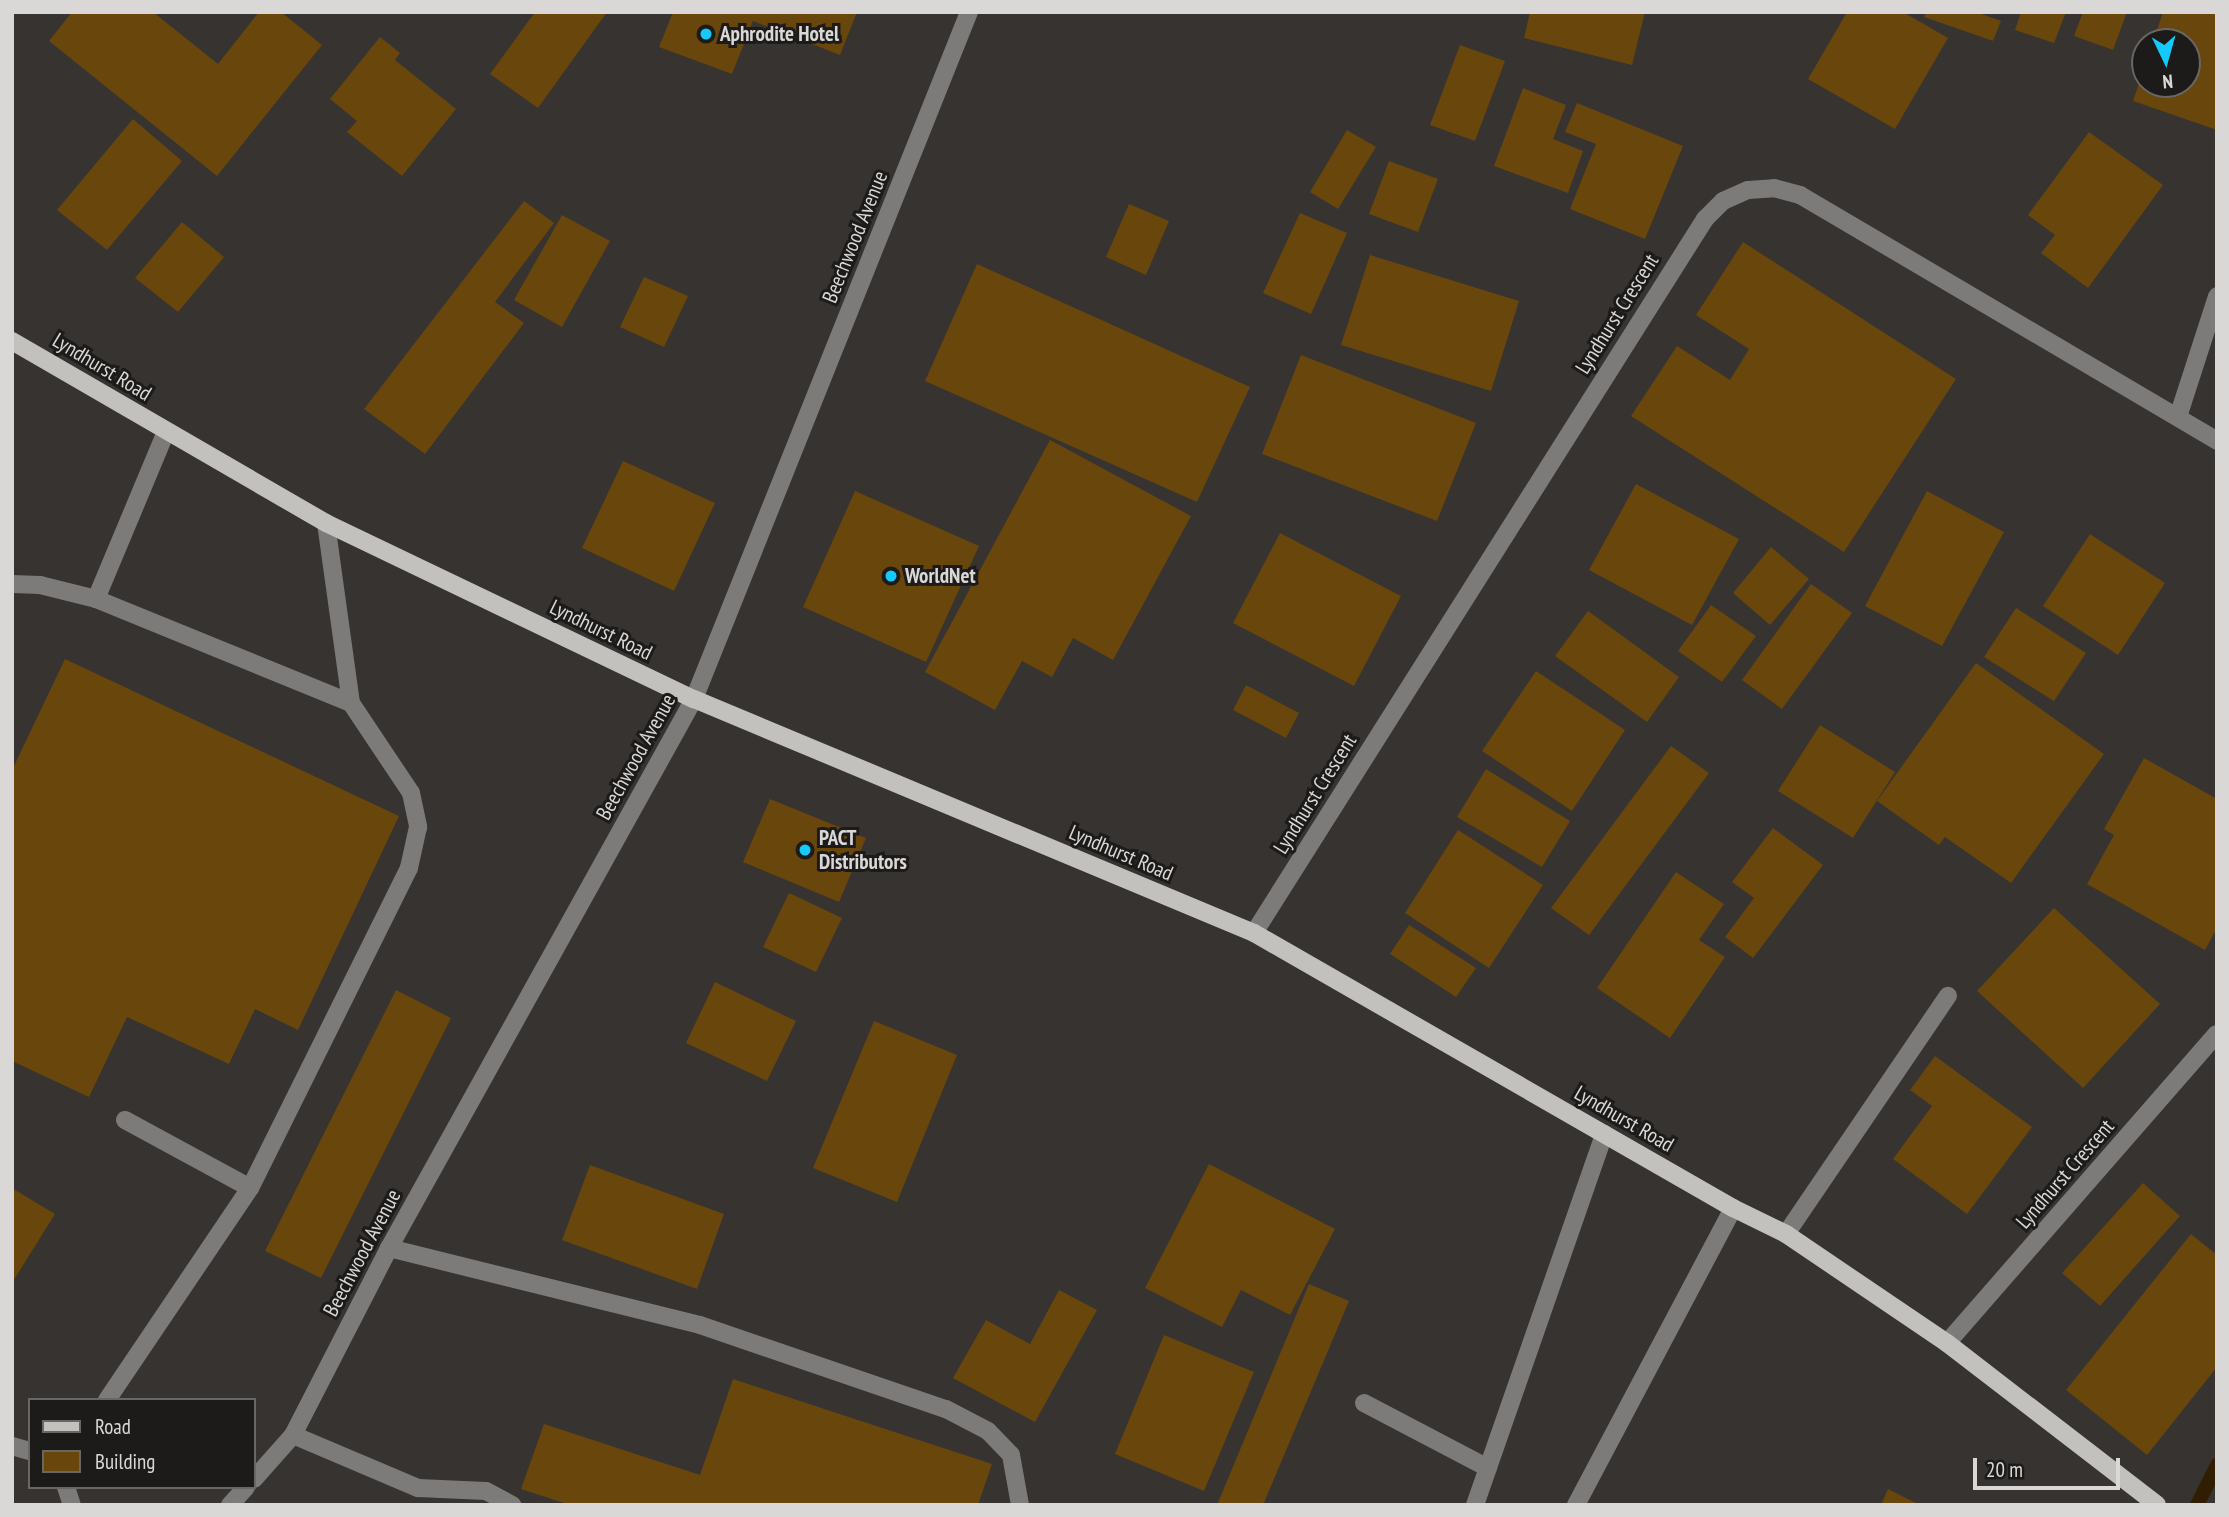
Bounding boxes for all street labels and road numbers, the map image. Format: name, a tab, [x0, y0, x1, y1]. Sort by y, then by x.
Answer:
street label: Beechwood Avenue	[817, 167, 893, 307]
street label: Lyndhurst Crescent	[1570, 249, 1664, 379]
street label: Lyndhurst Road	[48, 328, 156, 406]
street label: Lyndhurst Road	[546, 594, 656, 666]
street label: Beechwood Avenue	[591, 689, 681, 825]
street label: Lyndhurst Crescent	[1268, 729, 1362, 859]
street label: Lyndhurst Road	[1065, 820, 1177, 886]
street label: Lyndhurst Road	[1570, 1080, 1678, 1158]
street label: Lyndhurst Crescent	[2011, 1114, 2119, 1234]
street label: Beechwood Avenue	[318, 1185, 406, 1321]

